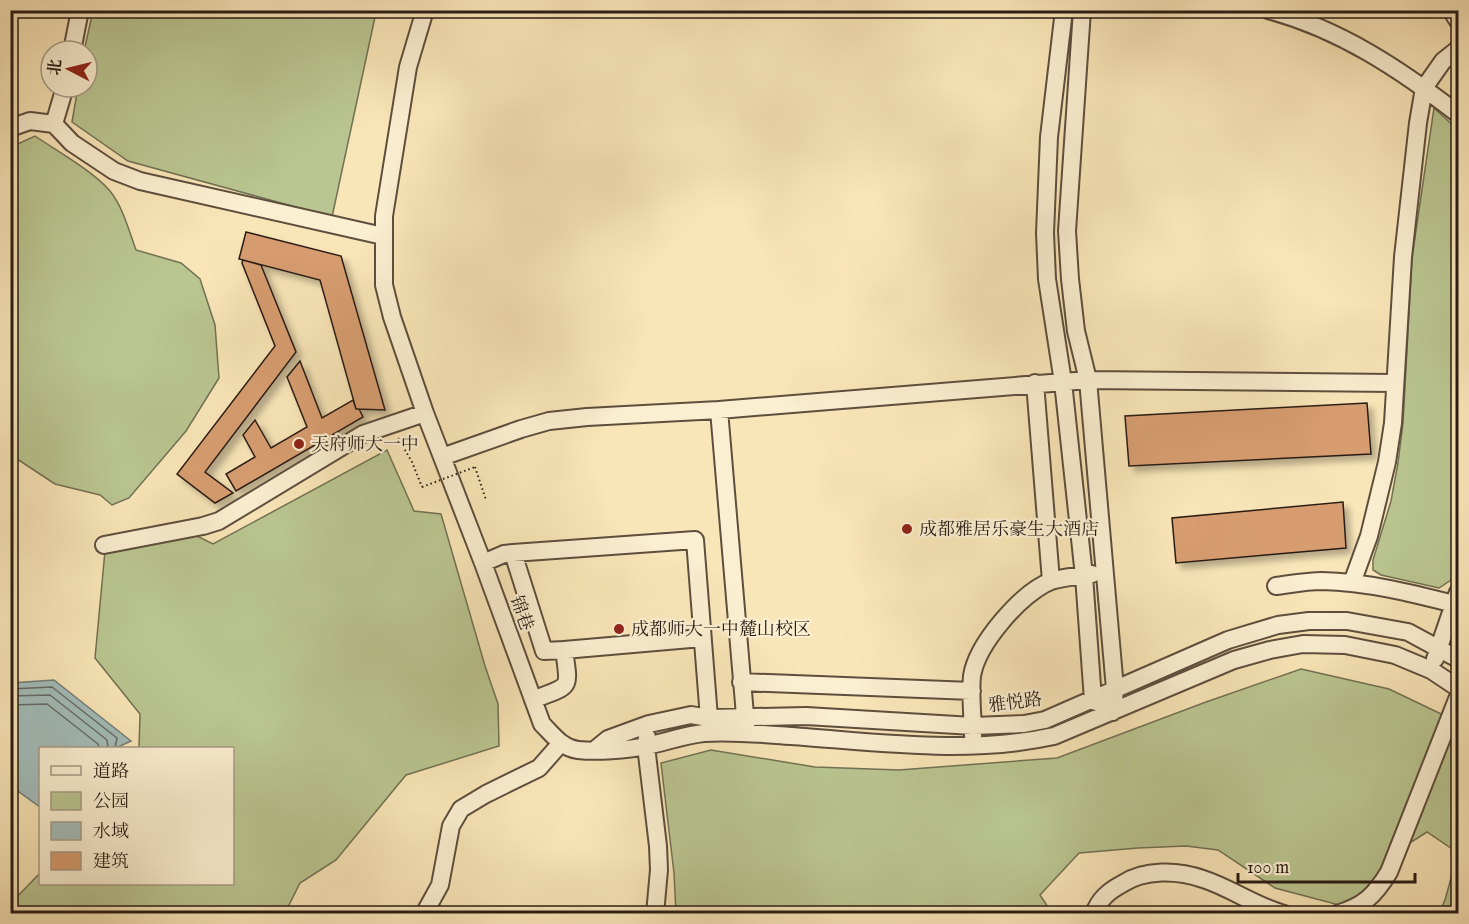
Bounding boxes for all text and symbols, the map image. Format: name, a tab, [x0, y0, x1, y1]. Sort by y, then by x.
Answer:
north arrow	[39, 39, 99, 99]
text: 北	[45, 58, 67, 77]
place label: 天府师大一中	[311, 434, 419, 457]
marker: 天府师大一中	[292, 437, 306, 451]
place label: 成都雅居乐豪生大酒店	[919, 519, 1099, 542]
marker: 成都雅居乐豪生大酒店	[900, 522, 914, 536]
street label: 锦巷	[504, 593, 538, 634]
place label: 成都师大一中麓山校区	[631, 619, 811, 642]
marker: 成都师大一中麓山校区	[612, 622, 626, 636]
street label: 雅悦路	[987, 689, 1043, 718]
legend	[39, 747, 234, 885]
text: 道路	[93, 761, 129, 784]
text: 公园	[93, 791, 129, 814]
text: 水域	[93, 821, 129, 844]
scale bar	[1238, 846, 1415, 884]
text: 建筑	[93, 851, 129, 874]
text: 100 m	[1247, 857, 1289, 880]

